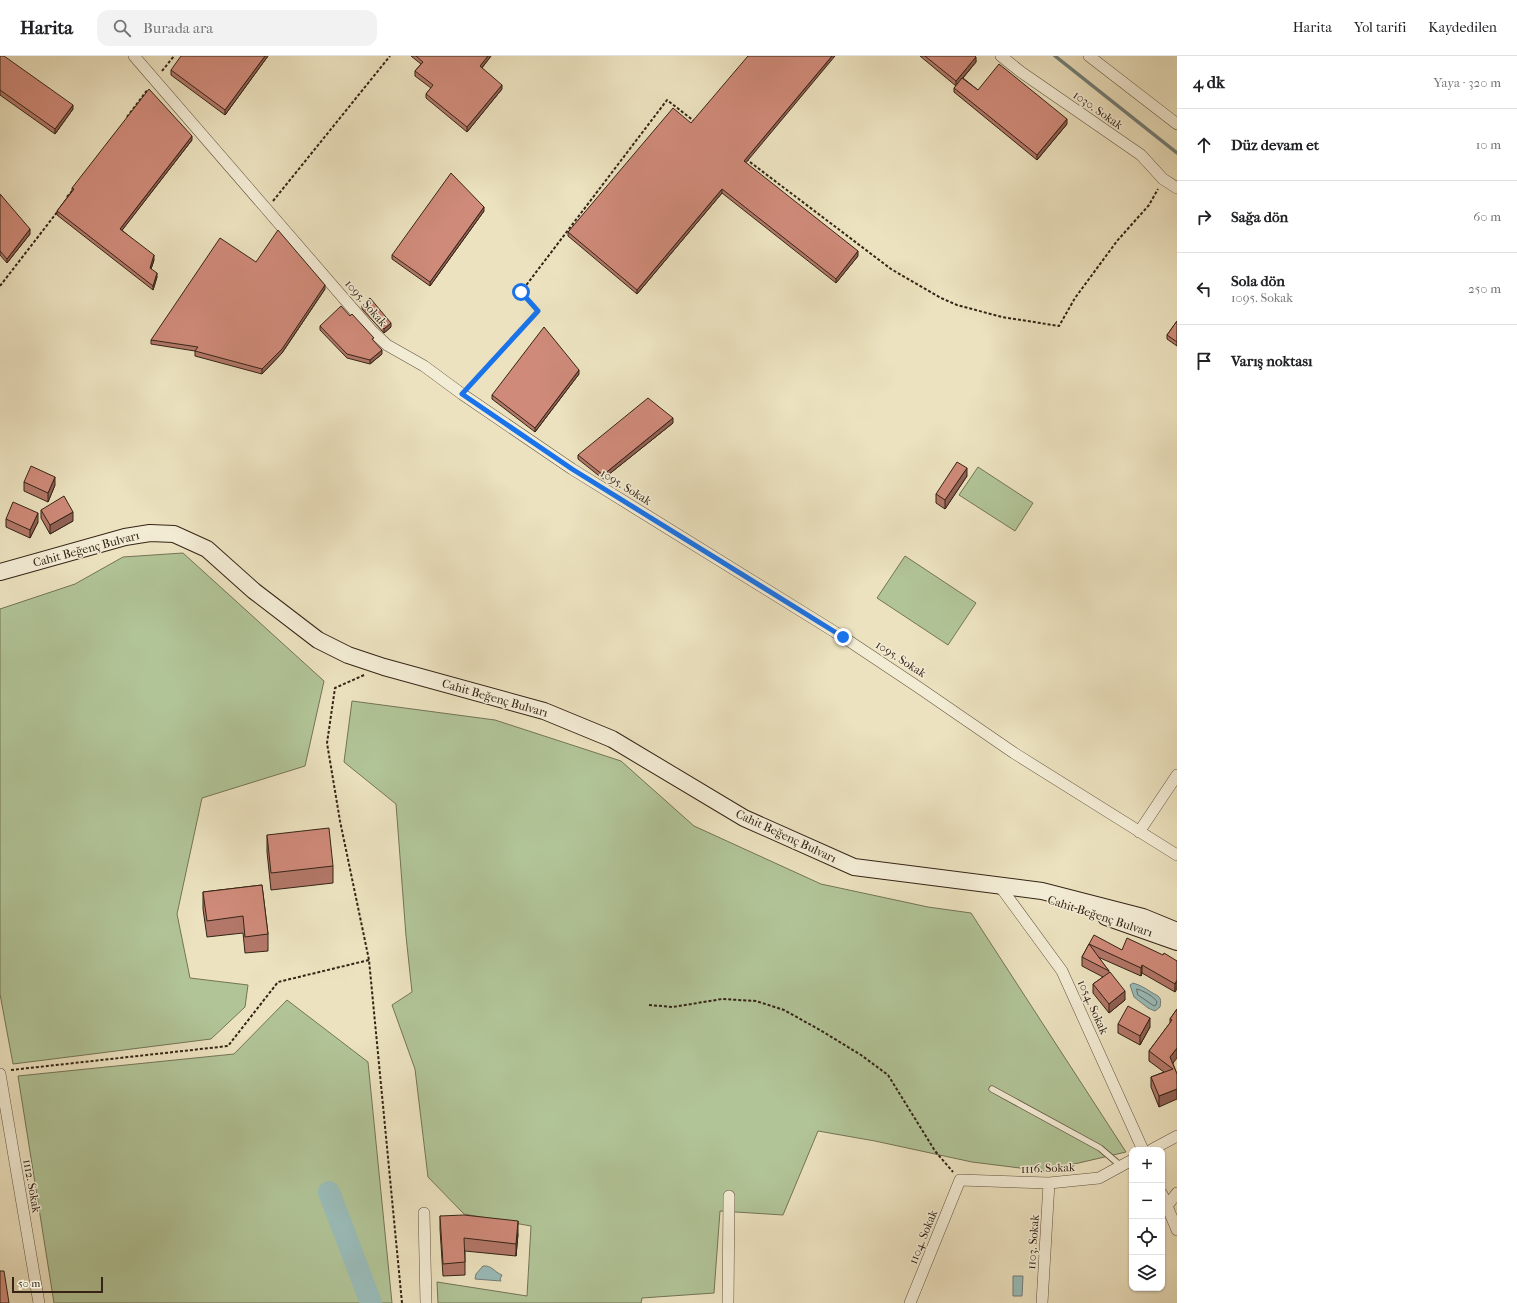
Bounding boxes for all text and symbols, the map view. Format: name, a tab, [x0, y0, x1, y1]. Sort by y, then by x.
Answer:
search box	[97, 10, 377, 46]
text: Harita	[20, 17, 73, 39]
icon: search	[111, 17, 133, 39]
text: Burada ara	[143, 19, 213, 37]
text: Harita	[1293, 19, 1332, 36]
text: Yol tarifi	[1354, 19, 1406, 36]
text: Kaydedilen	[1428, 19, 1497, 36]
text: 4 dk	[1193, 72, 1225, 92]
text: Yaya · 320 m	[1434, 75, 1501, 90]
street label: 1030. Sokak	[1070, 88, 1126, 133]
icon: ahead	[1193, 134, 1215, 156]
text: Düz devam et	[1231, 136, 1319, 154]
text: 10 m	[1476, 137, 1501, 152]
icon: right	[1193, 206, 1215, 228]
text: Sağa dön	[1231, 208, 1288, 226]
text: 60 m	[1473, 209, 1501, 224]
text: Sola dön	[1231, 272, 1285, 290]
street label: 1095. Sokak	[342, 277, 391, 330]
icon: left	[1193, 278, 1215, 300]
text: 250 m	[1468, 281, 1501, 296]
route start	[512, 283, 530, 301]
text: 1095. Sokak	[1231, 290, 1293, 305]
icon: arrive	[1193, 350, 1215, 372]
text: Varış noktası	[1231, 352, 1312, 370]
street label: 1095. Sokak	[598, 466, 655, 509]
street label: Cahit Beğenç Bulvarı	[31, 528, 141, 571]
route end	[834, 628, 852, 646]
street label: 1095. Sokak	[873, 638, 930, 681]
street label: Cahit Beğenç Bulvarı	[440, 676, 550, 721]
street label: Cahit Beğenç Bulvarı	[733, 807, 839, 867]
street label: Cahit Beğenç Bulvarı	[1045, 892, 1155, 941]
street label: 1054. Sokak	[1075, 977, 1112, 1037]
map controls	[1129, 1147, 1165, 1291]
button: +	[1129, 1147, 1165, 1183]
street label: 1112. Sokak	[20, 1158, 44, 1215]
street label: 1116. Sokak	[1021, 1160, 1076, 1176]
button: −	[1129, 1183, 1165, 1219]
street label: 1104. Sokak	[906, 1207, 941, 1266]
street label: 1103. Sokak	[1024, 1213, 1042, 1270]
button: locate	[1129, 1219, 1165, 1255]
button: layers	[1129, 1255, 1165, 1291]
scale bar	[12, 1275, 103, 1294]
text: 50 m	[18, 1277, 40, 1290]

